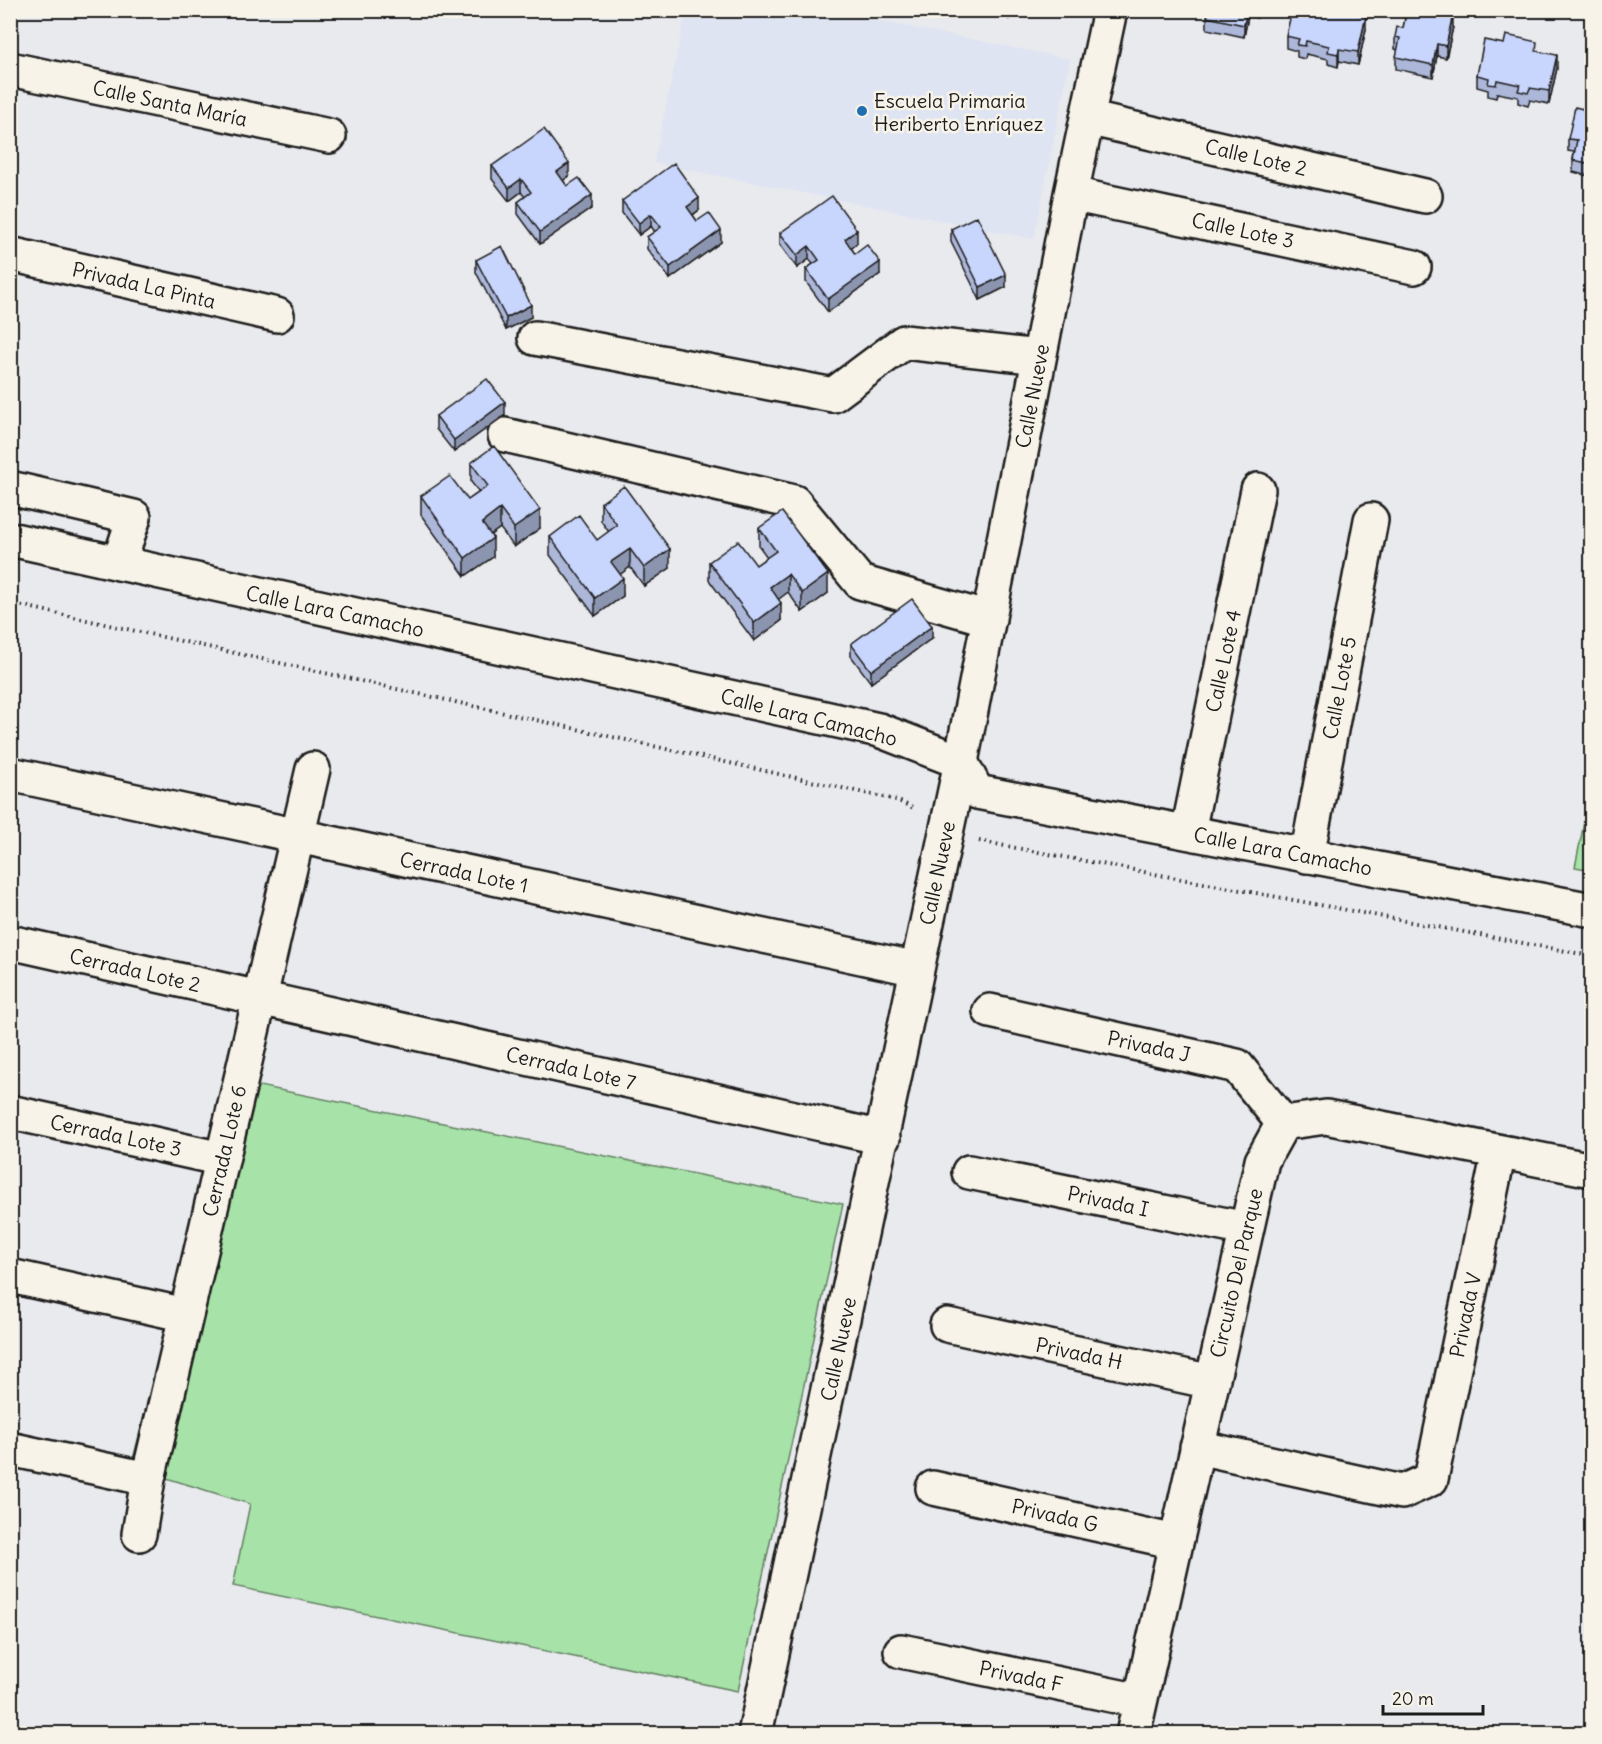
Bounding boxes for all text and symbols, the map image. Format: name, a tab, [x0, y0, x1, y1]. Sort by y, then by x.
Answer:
street label: Calle Santa María	[90, 74, 250, 132]
place label: Escuela Primaria Heriberto Enríquez	[874, 88, 1043, 136]
marker: Escuela Primaria Heriberto Enríquez	[855, 104, 869, 118]
street label: Calle Lote 2	[1203, 133, 1309, 181]
street label: Calle Lote 3	[1189, 207, 1297, 253]
street label: Privada La Pinta	[70, 256, 218, 314]
street label: Calle Nueve	[1010, 342, 1054, 450]
street label: Calle Lara Camacho	[244, 580, 426, 642]
street label: Calle Lote 4	[1200, 607, 1246, 715]
street label: Calle Lote 5	[1317, 634, 1361, 742]
street label: Calle Lara Camacho	[718, 683, 900, 751]
street label: Calle Nueve	[914, 819, 960, 927]
street label: Calle Lara Camacho	[1192, 821, 1374, 881]
street label: Cerrada Lote 1	[398, 846, 530, 898]
street label: Cerrada Lote 2	[67, 943, 203, 997]
street label: Privada J	[1105, 1025, 1193, 1067]
street label: Cerrada Lote 7	[504, 1041, 639, 1095]
street label: Cerrada Lote 6	[197, 1083, 251, 1219]
street label: Cerrada Lote 3	[48, 1109, 184, 1161]
street label: Privada I	[1065, 1180, 1151, 1222]
street label: Circuito Del Parque	[1204, 1186, 1268, 1360]
street label: Privada V	[1444, 1270, 1486, 1360]
street label: Calle Nueve	[815, 1295, 861, 1403]
street label: Privada H	[1033, 1332, 1125, 1374]
street label: Privada G	[1009, 1493, 1101, 1537]
street label: Privada F	[977, 1655, 1065, 1697]
scale bar	[1383, 1678, 1484, 1716]
text: 20 m	[1392, 1687, 1434, 1710]

